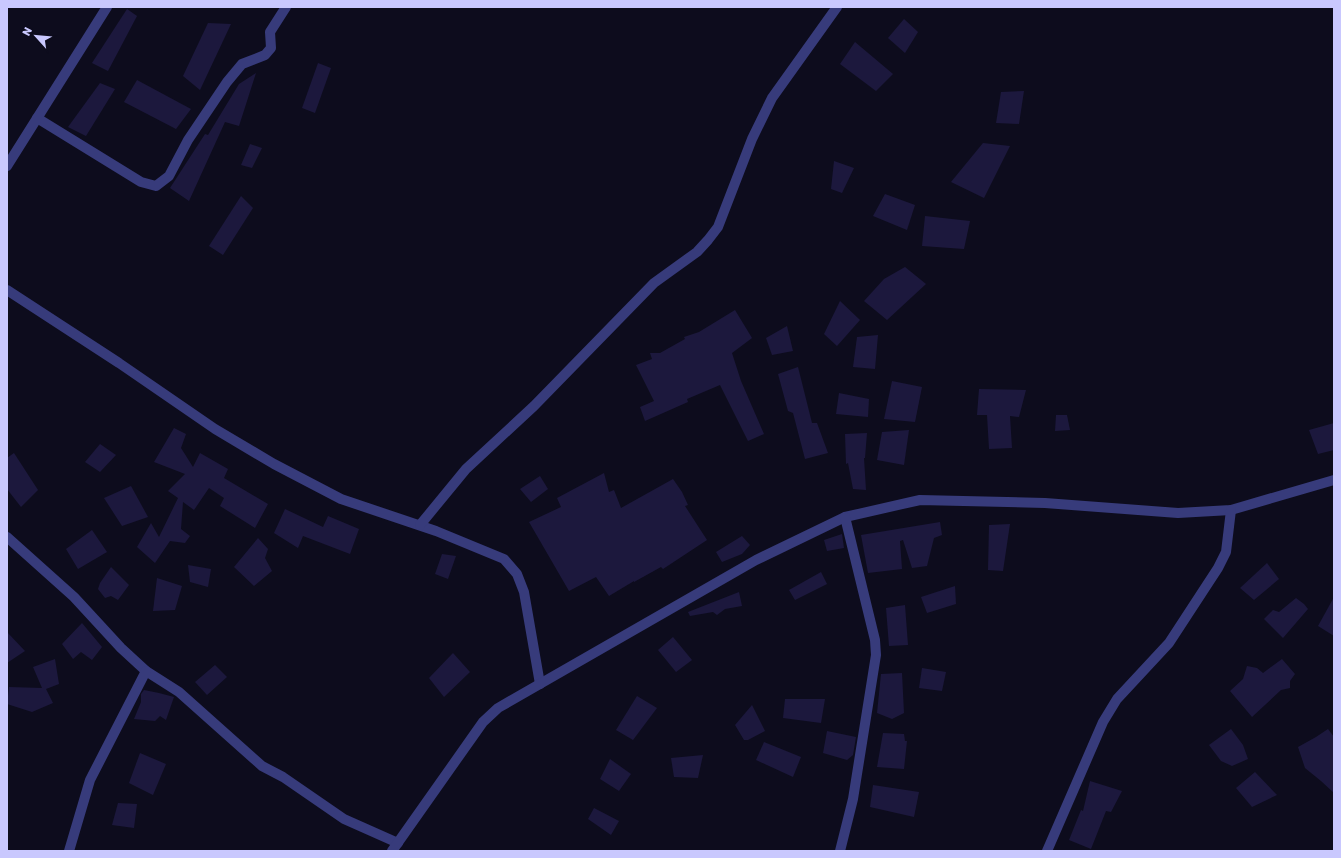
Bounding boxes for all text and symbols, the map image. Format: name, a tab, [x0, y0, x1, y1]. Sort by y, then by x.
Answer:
north arrow	[16, 16, 56, 56]
text: N	[20, 25, 35, 38]

